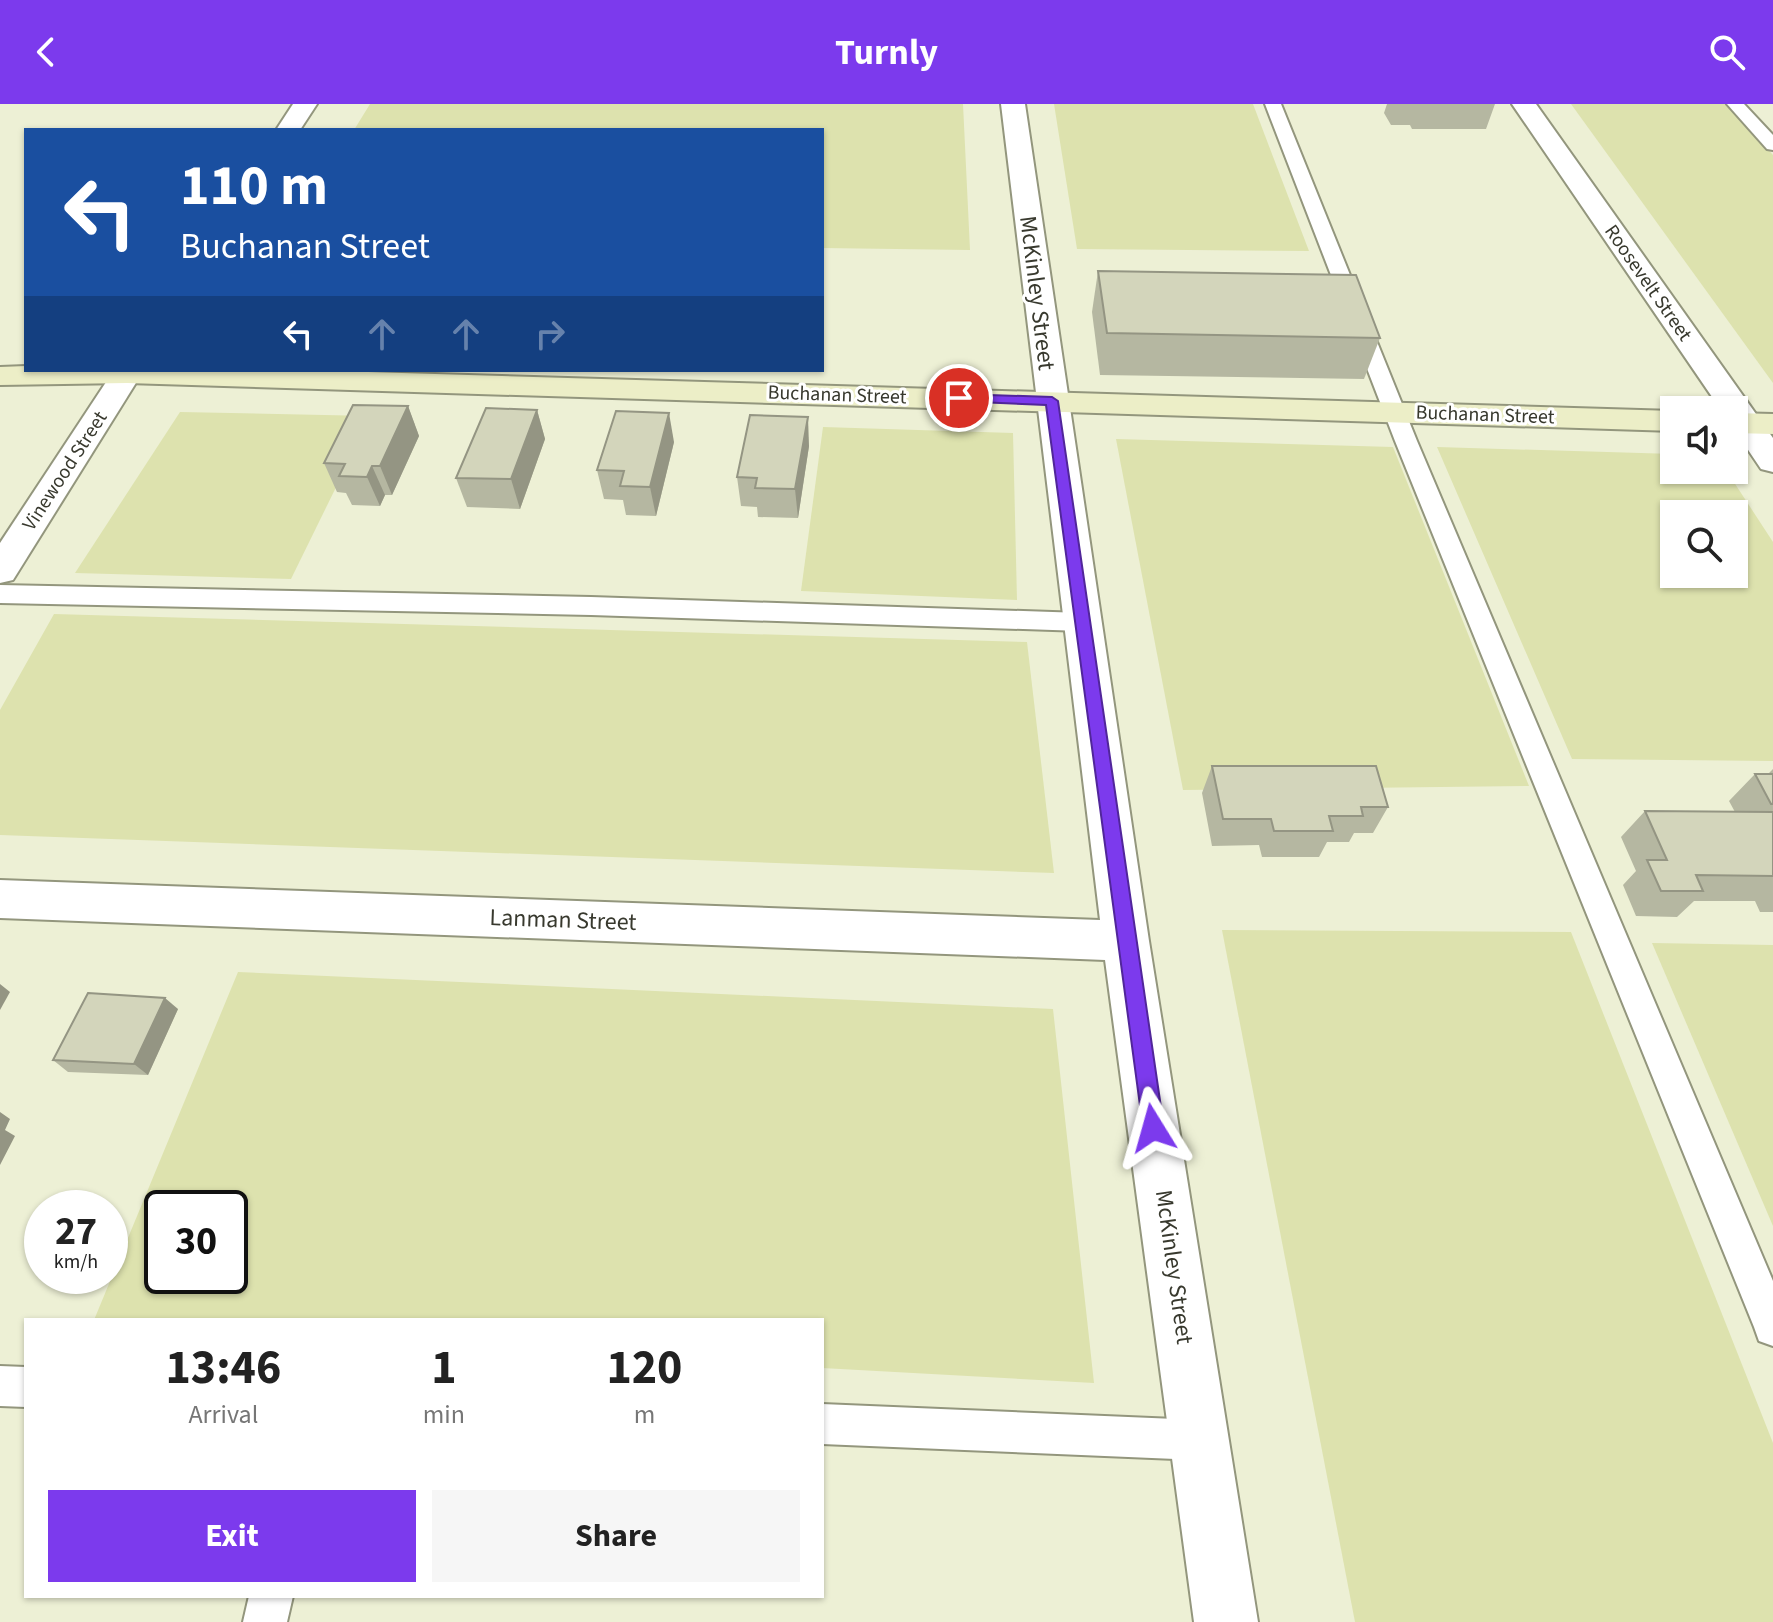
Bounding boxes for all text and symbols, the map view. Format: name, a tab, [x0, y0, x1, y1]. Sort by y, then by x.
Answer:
text: Turnly	[835, 27, 938, 78]
icon: back	[24, 30, 68, 74]
icon: search	[1705, 30, 1749, 74]
text: 110 m	[180, 147, 328, 226]
icon: left	[48, 160, 152, 264]
street label: McKinley Street	[1010, 214, 1064, 372]
street label: Roosevelt Street	[1597, 219, 1699, 347]
text: Buchanan Street	[180, 221, 430, 272]
icon: left	[276, 312, 320, 356]
icon: ahead	[360, 312, 404, 356]
icon: ahead	[444, 312, 488, 356]
icon: right	[528, 312, 572, 356]
pin	[925, 364, 993, 432]
icon: arrive	[937, 376, 981, 420]
street label: Buchanan Street	[767, 379, 907, 411]
map controls	[1660, 396, 1748, 588]
button: sound	[1660, 396, 1748, 484]
street label: Buchanan Street	[1415, 399, 1555, 431]
street label: Vinewood Street	[16, 406, 114, 536]
button: search	[1660, 500, 1748, 588]
street label: Lanman Street	[489, 900, 637, 940]
position arrow	[1111, 1086, 1195, 1170]
street label: McKinley Street	[1146, 1188, 1202, 1346]
speed limit sign: 30	[144, 1190, 248, 1294]
text: 27	[55, 1203, 97, 1260]
text: km/h	[54, 1248, 98, 1276]
text: 13:46	[165, 1334, 281, 1402]
text: 1	[431, 1334, 457, 1402]
text: 120	[606, 1334, 682, 1402]
text: Arrival	[188, 1396, 258, 1433]
text: min	[423, 1396, 465, 1433]
text: m	[634, 1396, 655, 1433]
button: Exit	[48, 1490, 416, 1582]
button: Share	[432, 1490, 800, 1582]

